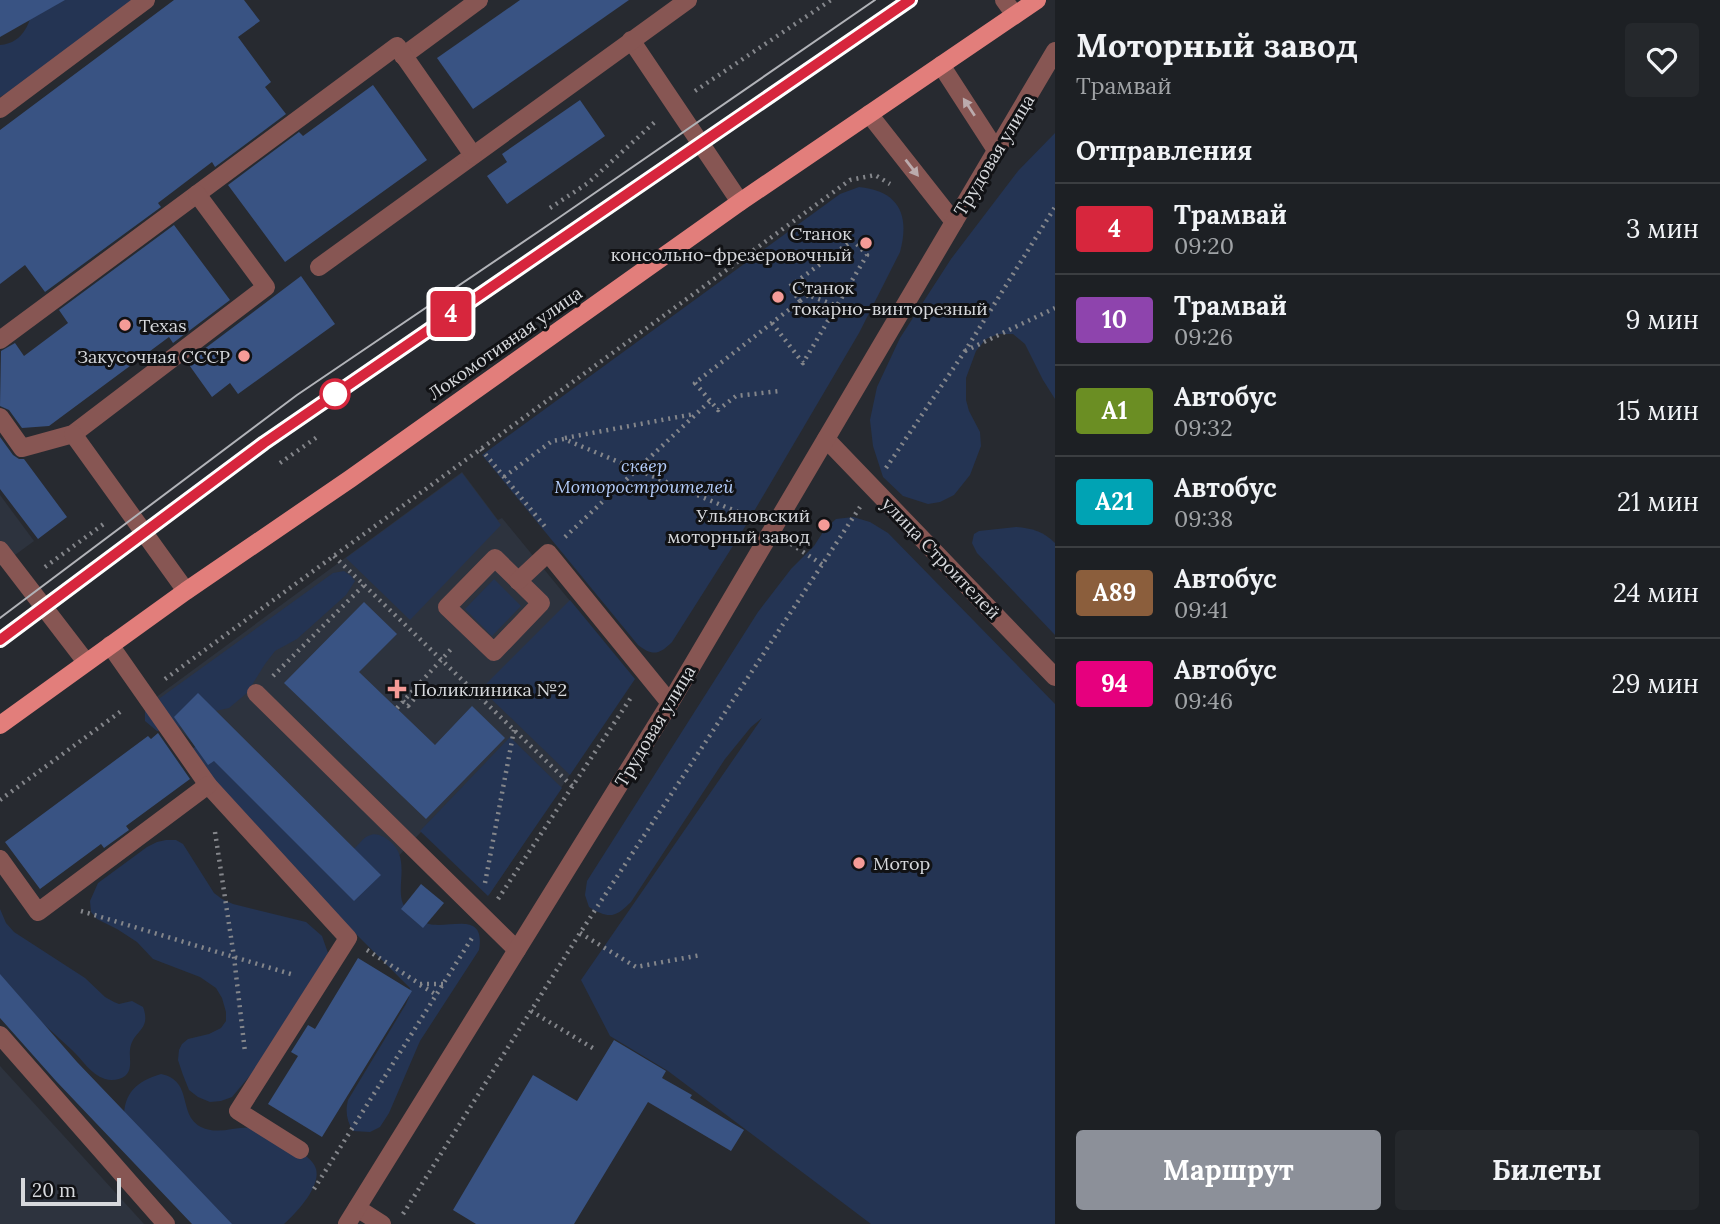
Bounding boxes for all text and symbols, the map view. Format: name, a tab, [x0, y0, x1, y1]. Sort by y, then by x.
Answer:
button: heart	[1625, 23, 1699, 97]
text: Моторный завод	[1076, 24, 1358, 66]
text: Трамвай	[1076, 71, 1172, 100]
street label: Трудовая улица	[949, 90, 1039, 220]
one-way arrow	[962, 98, 975, 117]
text: Отправления	[1076, 134, 1252, 167]
one-way arrow	[904, 159, 918, 177]
text: Трамвай	[1174, 198, 1287, 231]
text: 3 мин	[1626, 212, 1699, 245]
text: 4	[1108, 213, 1121, 244]
place label: Станок консольно-фрезеровочный	[611, 222, 852, 266]
text: 09:20	[1174, 231, 1234, 260]
marker: Станок консольно-фрезеровочный	[858, 235, 874, 251]
place label: Станок токарно-винторезный	[792, 276, 988, 320]
street label: Локомотивная улица	[423, 281, 587, 405]
marker: Станок токарно-винторезный	[770, 289, 786, 305]
text: Трамвай	[1174, 289, 1287, 322]
line badge: 4	[428, 291, 474, 337]
text: 4	[444, 298, 458, 329]
text: 9 мин	[1625, 303, 1699, 336]
text: 10	[1102, 304, 1127, 335]
place label: Texas	[139, 314, 186, 337]
marker: Texas	[117, 317, 133, 333]
text: 09:26	[1174, 322, 1233, 351]
place label: Закусочная СССР	[77, 345, 230, 368]
marker: Закусочная СССР	[236, 348, 252, 364]
unlabelled marker	[320, 379, 350, 409]
text: Автобус	[1174, 380, 1277, 413]
text: 15 мин	[1617, 394, 1699, 427]
text: А1	[1102, 395, 1127, 426]
text: 09:32	[1174, 413, 1233, 442]
park label: сквер Моторостроителей	[554, 454, 734, 498]
text: Автобус	[1174, 471, 1277, 504]
text: 21 мин	[1617, 485, 1699, 518]
text: А21	[1095, 486, 1134, 517]
street label: улица Строителей	[877, 492, 1005, 624]
place label: Ульяновский моторный завод	[667, 504, 810, 548]
text: 09:38	[1174, 504, 1233, 533]
marker: Ульяновский моторный завод	[816, 517, 832, 533]
text: Автобус	[1174, 562, 1277, 595]
text: 24 мин	[1613, 576, 1699, 609]
text: А89	[1093, 577, 1136, 608]
text: 09:41	[1174, 595, 1228, 624]
text: Автобус	[1174, 653, 1277, 686]
street label: Трудовая улица	[610, 661, 700, 791]
text: 29 мин	[1612, 667, 1699, 700]
text: 94	[1101, 668, 1128, 699]
place label: Поликлиника №2	[413, 678, 567, 701]
marker: Поликлиника №2	[387, 679, 407, 699]
text: 09:46	[1174, 686, 1233, 715]
place label: Мотор	[873, 852, 930, 875]
marker: Мотор	[851, 855, 867, 871]
button: Маршрут	[1076, 1130, 1381, 1210]
button: Билеты	[1395, 1130, 1699, 1210]
scale bar	[21, 1175, 121, 1207]
text: 20 m	[32, 1178, 76, 1202]

